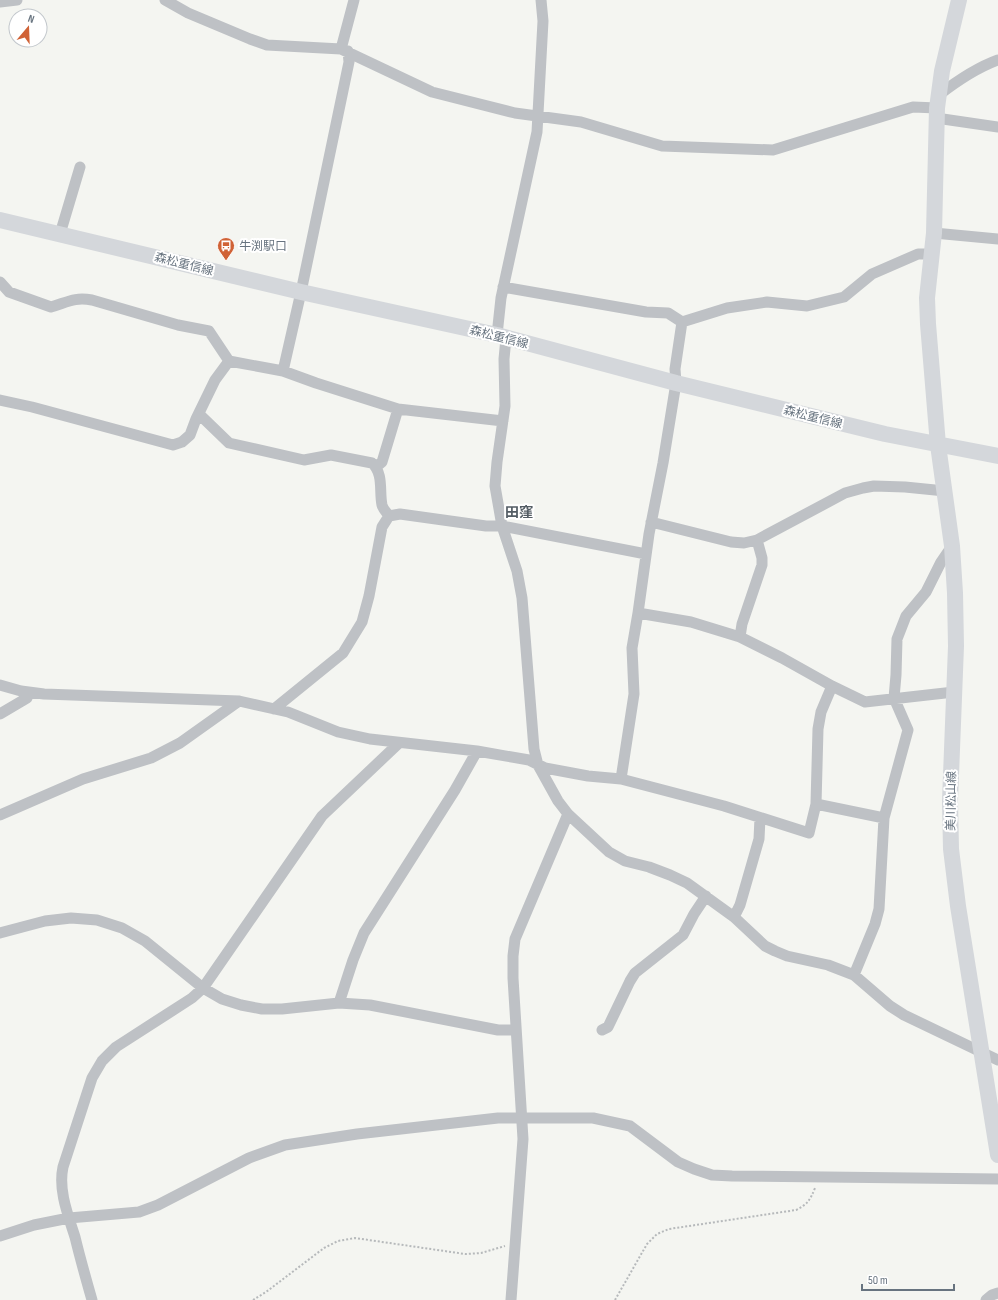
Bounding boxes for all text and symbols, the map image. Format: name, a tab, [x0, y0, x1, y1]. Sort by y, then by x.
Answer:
north arrow	[8, 8, 48, 48]
text: N	[26, 12, 36, 26]
bus stop icon: 牛渕駅口	[216, 236, 236, 261]
place label: 牛渕駅口	[239, 239, 287, 254]
street label: 森松重信線	[153, 250, 215, 279]
street label: 森松重信線	[468, 323, 530, 352]
street label: 森松重信線	[782, 403, 844, 432]
district label: 田窪	[505, 504, 533, 521]
street label: 美川松山線	[943, 771, 960, 831]
scale bar	[862, 1266, 954, 1292]
text: 50 m	[868, 1273, 888, 1288]

